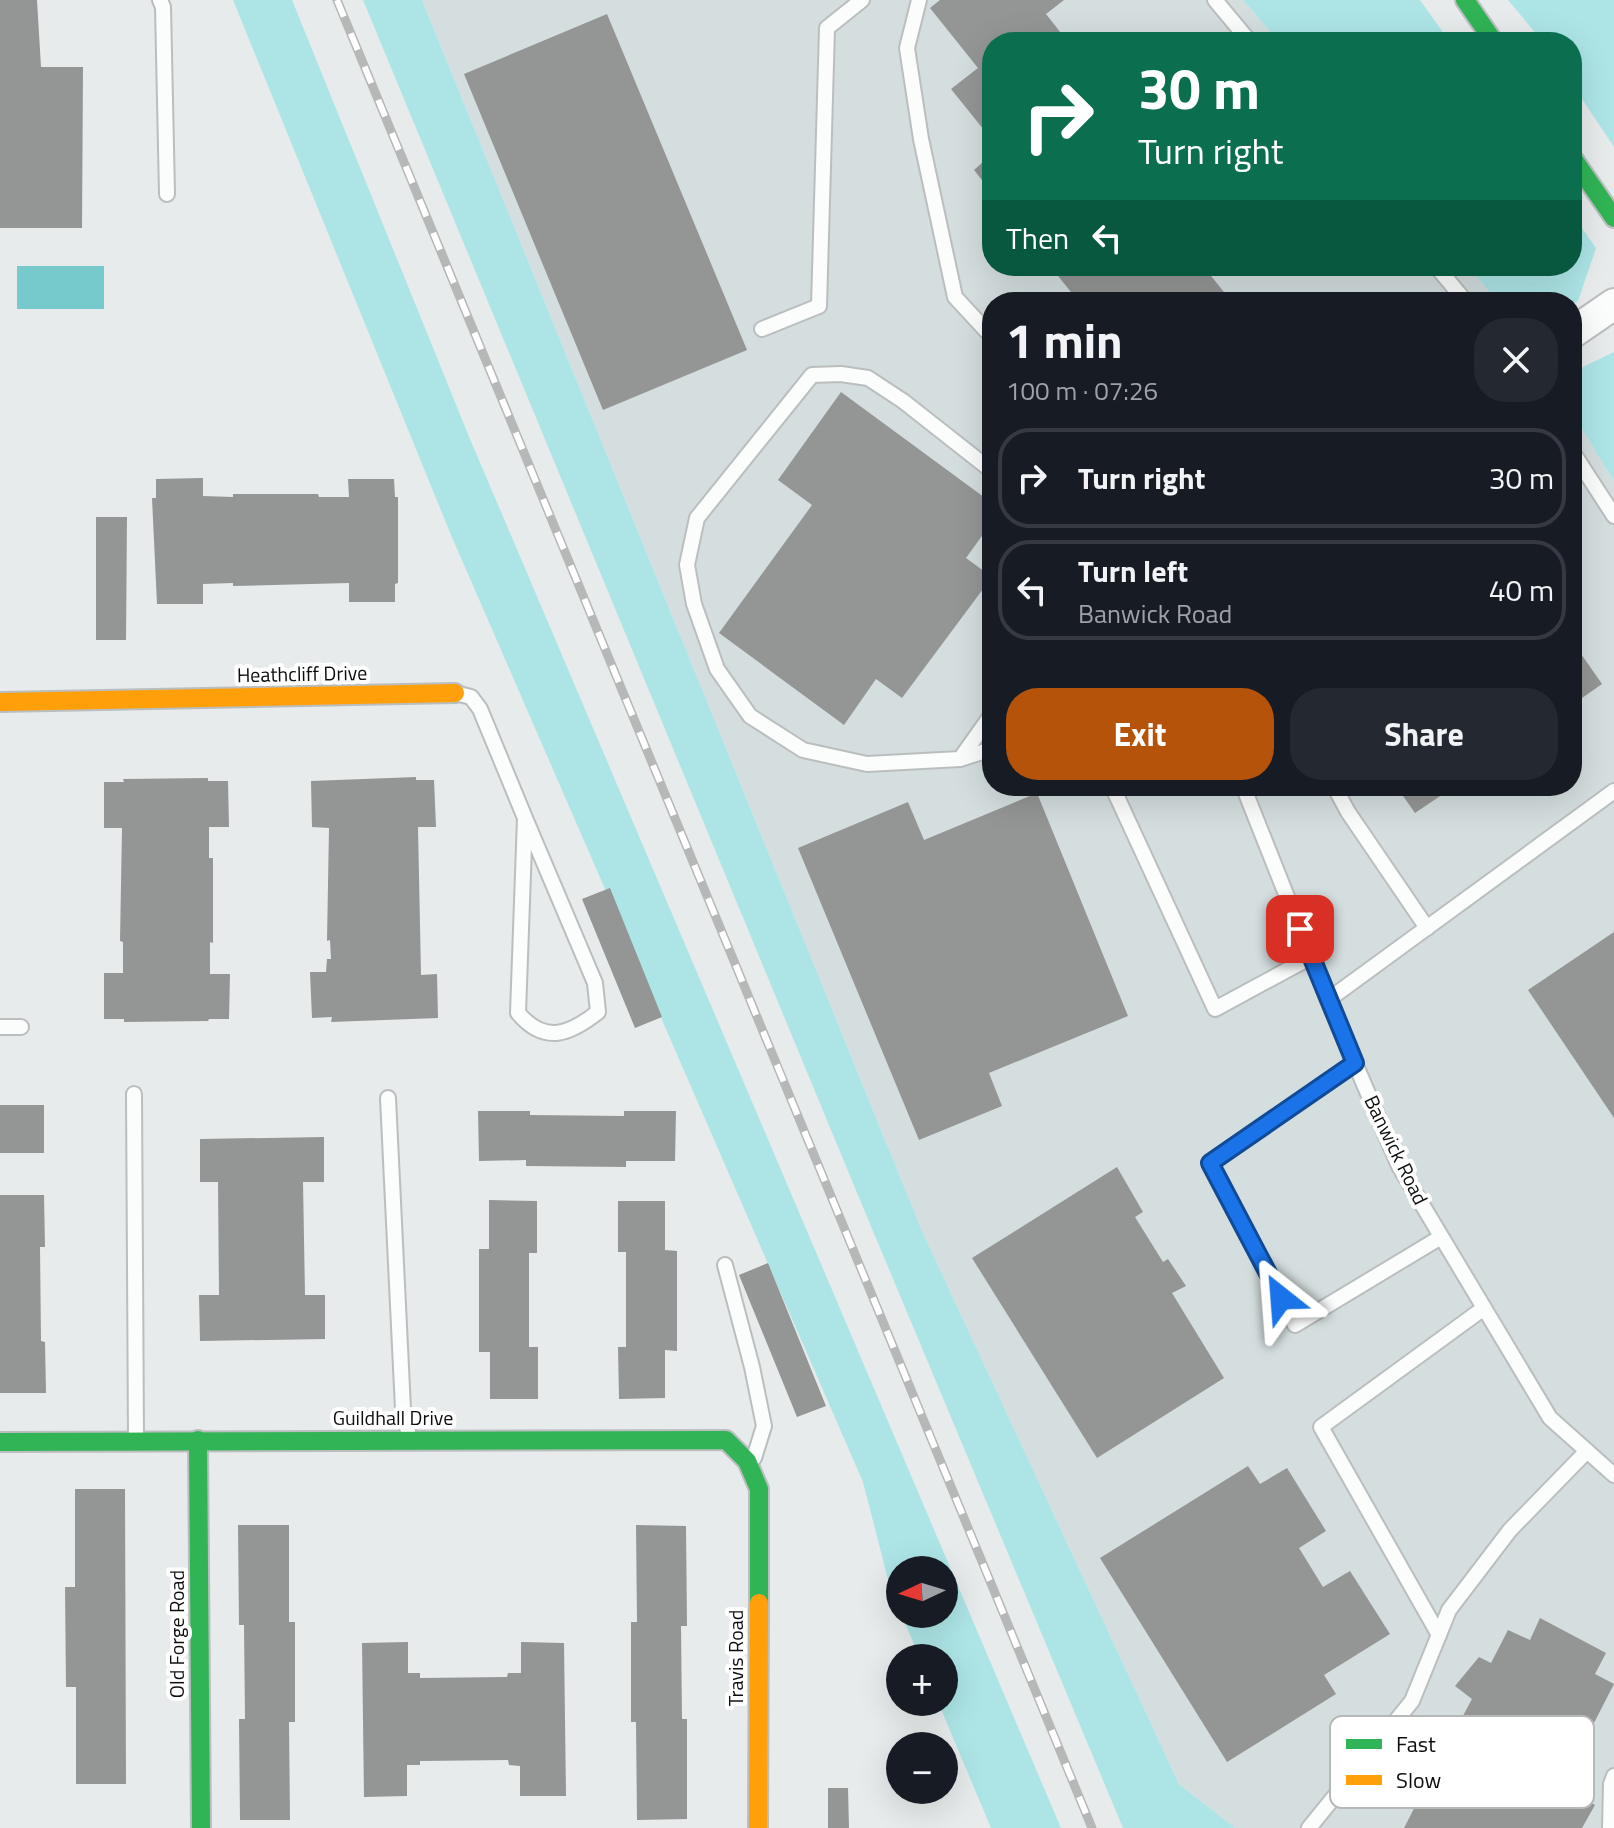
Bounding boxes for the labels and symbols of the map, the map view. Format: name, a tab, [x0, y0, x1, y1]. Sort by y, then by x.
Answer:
street label: Heathcliff Drive	[237, 657, 367, 690]
pin	[1266, 895, 1334, 963]
street label: Banwick Road	[1357, 1090, 1436, 1210]
position arrow	[1239, 1256, 1323, 1340]
street label: Guildhall Drive	[333, 1402, 453, 1433]
north arrow	[886, 1556, 958, 1628]
street label: Old Forge Road	[161, 1570, 192, 1698]
street label: Travis Road	[720, 1610, 751, 1706]
legend	[1330, 1716, 1594, 1808]
text: Fast	[1396, 1727, 1436, 1761]
text: Slow	[1396, 1763, 1442, 1797]

